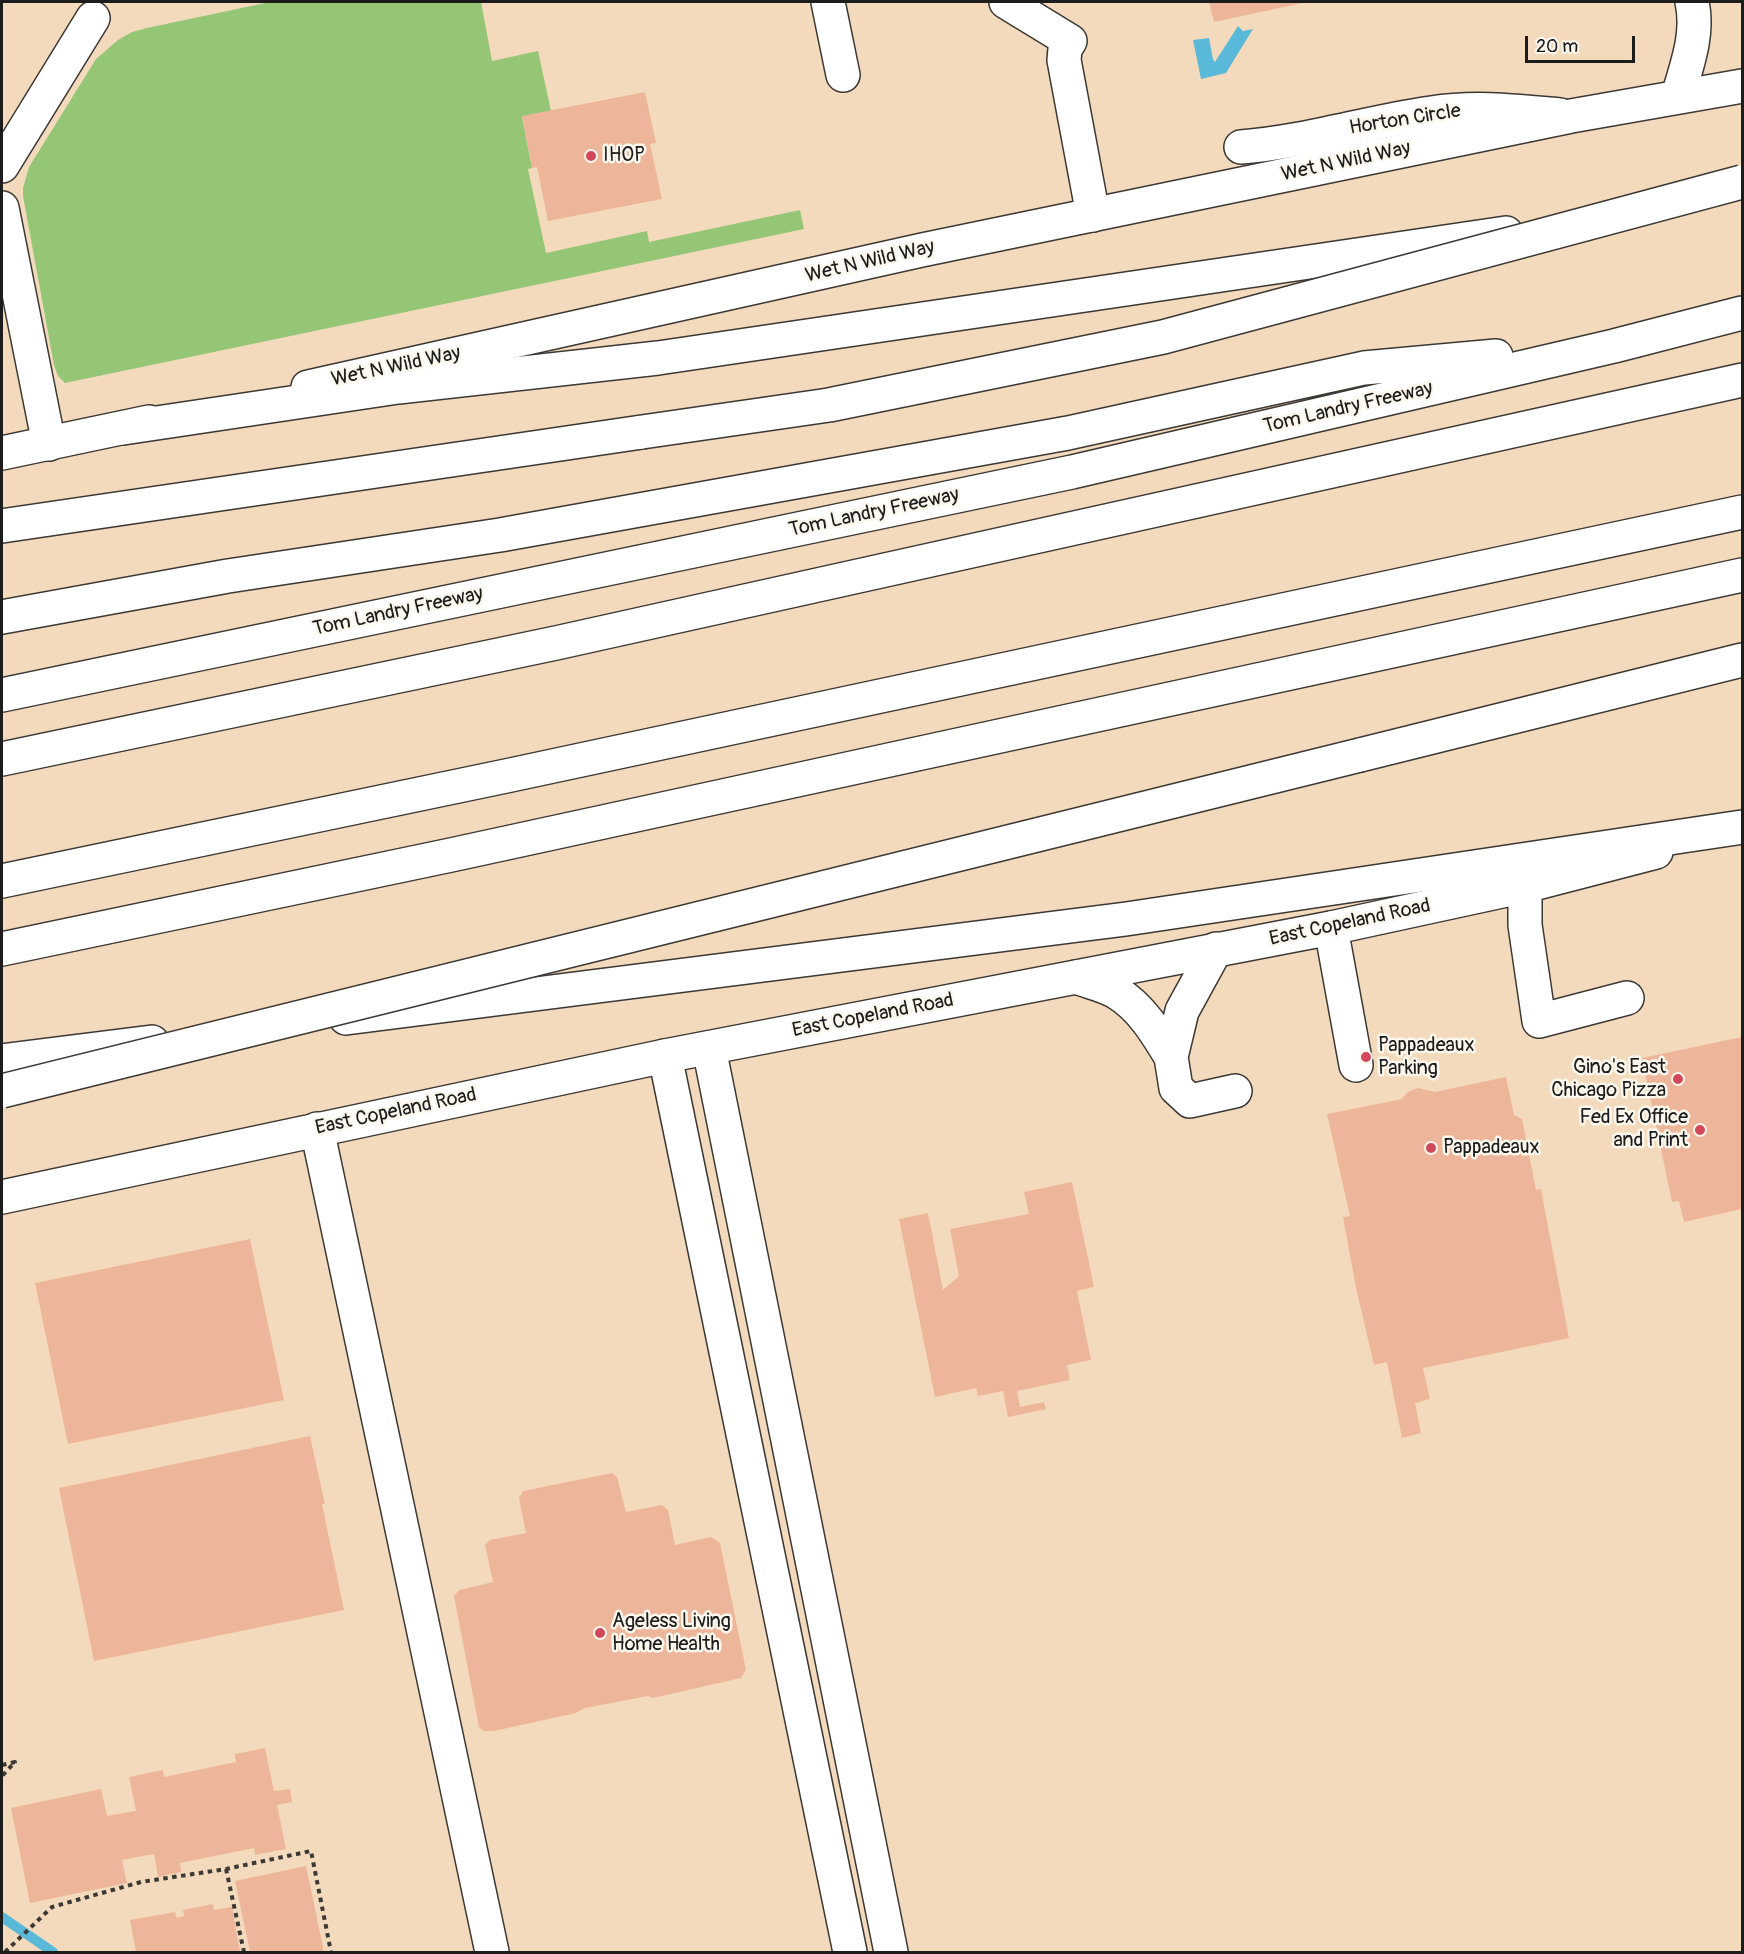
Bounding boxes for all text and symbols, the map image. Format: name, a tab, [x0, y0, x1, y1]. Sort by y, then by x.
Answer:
scale bar	[1528, 24, 1638, 62]
text: 20 m	[1536, 35, 1578, 58]
street label: Horton Circle	[1348, 99, 1462, 141]
street label: Wet N Wild Way	[1279, 137, 1413, 187]
place label: IHOP	[603, 144, 645, 168]
marker: IHOP	[584, 149, 598, 163]
street label: Wet N Wild Way	[803, 235, 937, 289]
street label: Wet N Wild Way	[329, 342, 463, 392]
street label: Tom Landry Freeway	[1261, 377, 1435, 439]
street label: Tom Landry Freeway	[787, 483, 961, 543]
street label: Tom Landry Freeway	[311, 582, 485, 642]
street label: East Copeland Road	[1267, 894, 1433, 952]
street label: East Copeland Road	[790, 989, 956, 1043]
place label: Pappadeaux Parking	[1378, 1034, 1475, 1081]
marker: Pappadeaux Parking	[1359, 1050, 1373, 1064]
place label: Gino's East Chicago Pizza	[1551, 1056, 1666, 1103]
marker: Gino's East Chicago Pizza	[1671, 1072, 1685, 1086]
street label: East Copeland Road	[313, 1083, 479, 1141]
place label: Fed Ex Office and Print	[1579, 1106, 1688, 1153]
marker: Fed Ex Office and Print	[1693, 1123, 1707, 1137]
place label: Pappadeaux	[1443, 1136, 1540, 1160]
marker: Pappadeaux	[1424, 1141, 1438, 1155]
place label: Ageless Living Home Health	[612, 1610, 731, 1657]
marker: Ageless Living Home Health	[593, 1626, 607, 1640]

